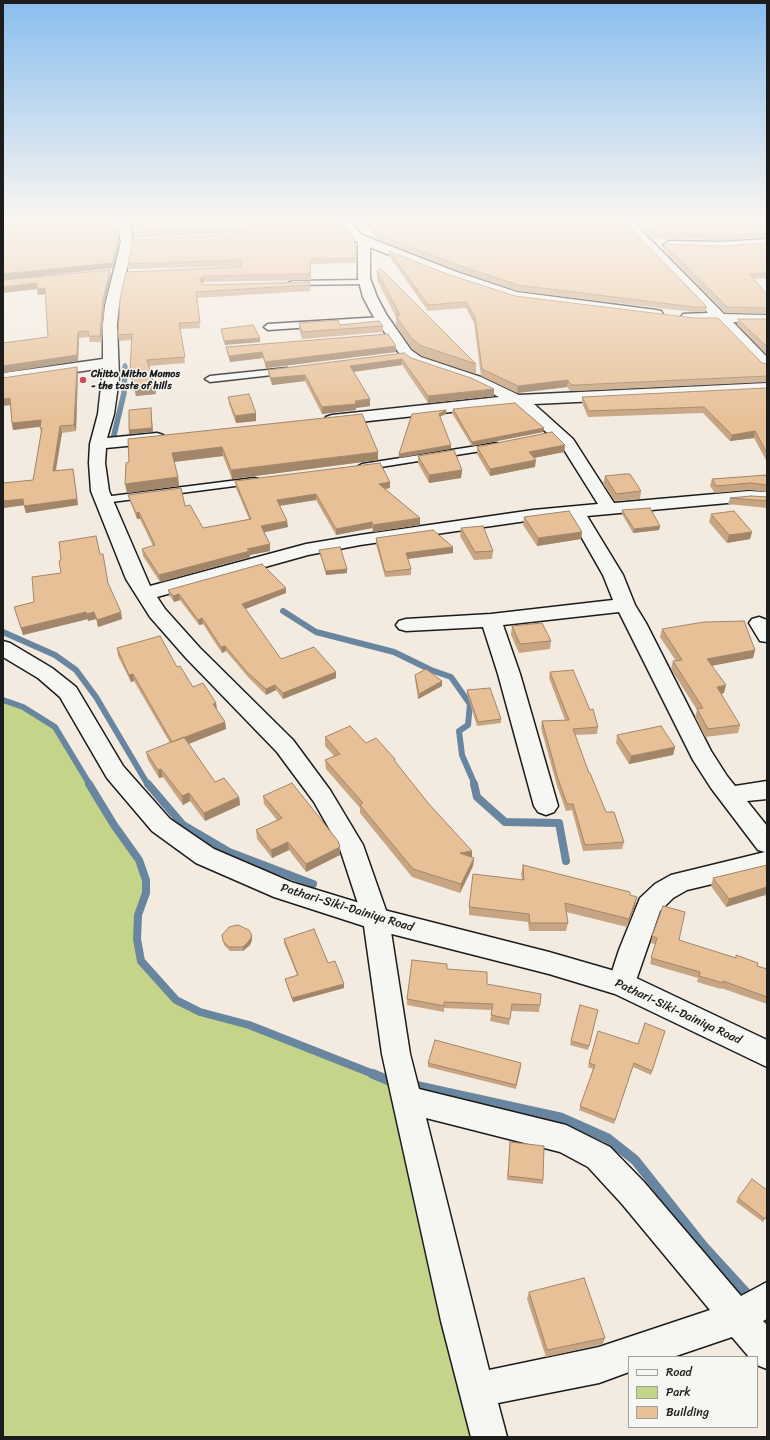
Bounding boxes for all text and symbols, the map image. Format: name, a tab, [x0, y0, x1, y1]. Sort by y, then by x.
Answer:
place label: Chitto Mitho Momos - the taste of hills	[91, 368, 180, 392]
marker: Chitto Mitho Momos - the taste of hills	[78, 375, 88, 385]
street label: Pathari-Siki-Dainiya Road	[279, 881, 415, 935]
street label: Pathari-Siki-Dainiya Road	[612, 976, 744, 1048]
legend	[628, 1356, 758, 1428]
text: Road	[666, 1361, 692, 1383]
text: Park	[666, 1381, 691, 1403]
text: Building	[666, 1401, 709, 1423]

